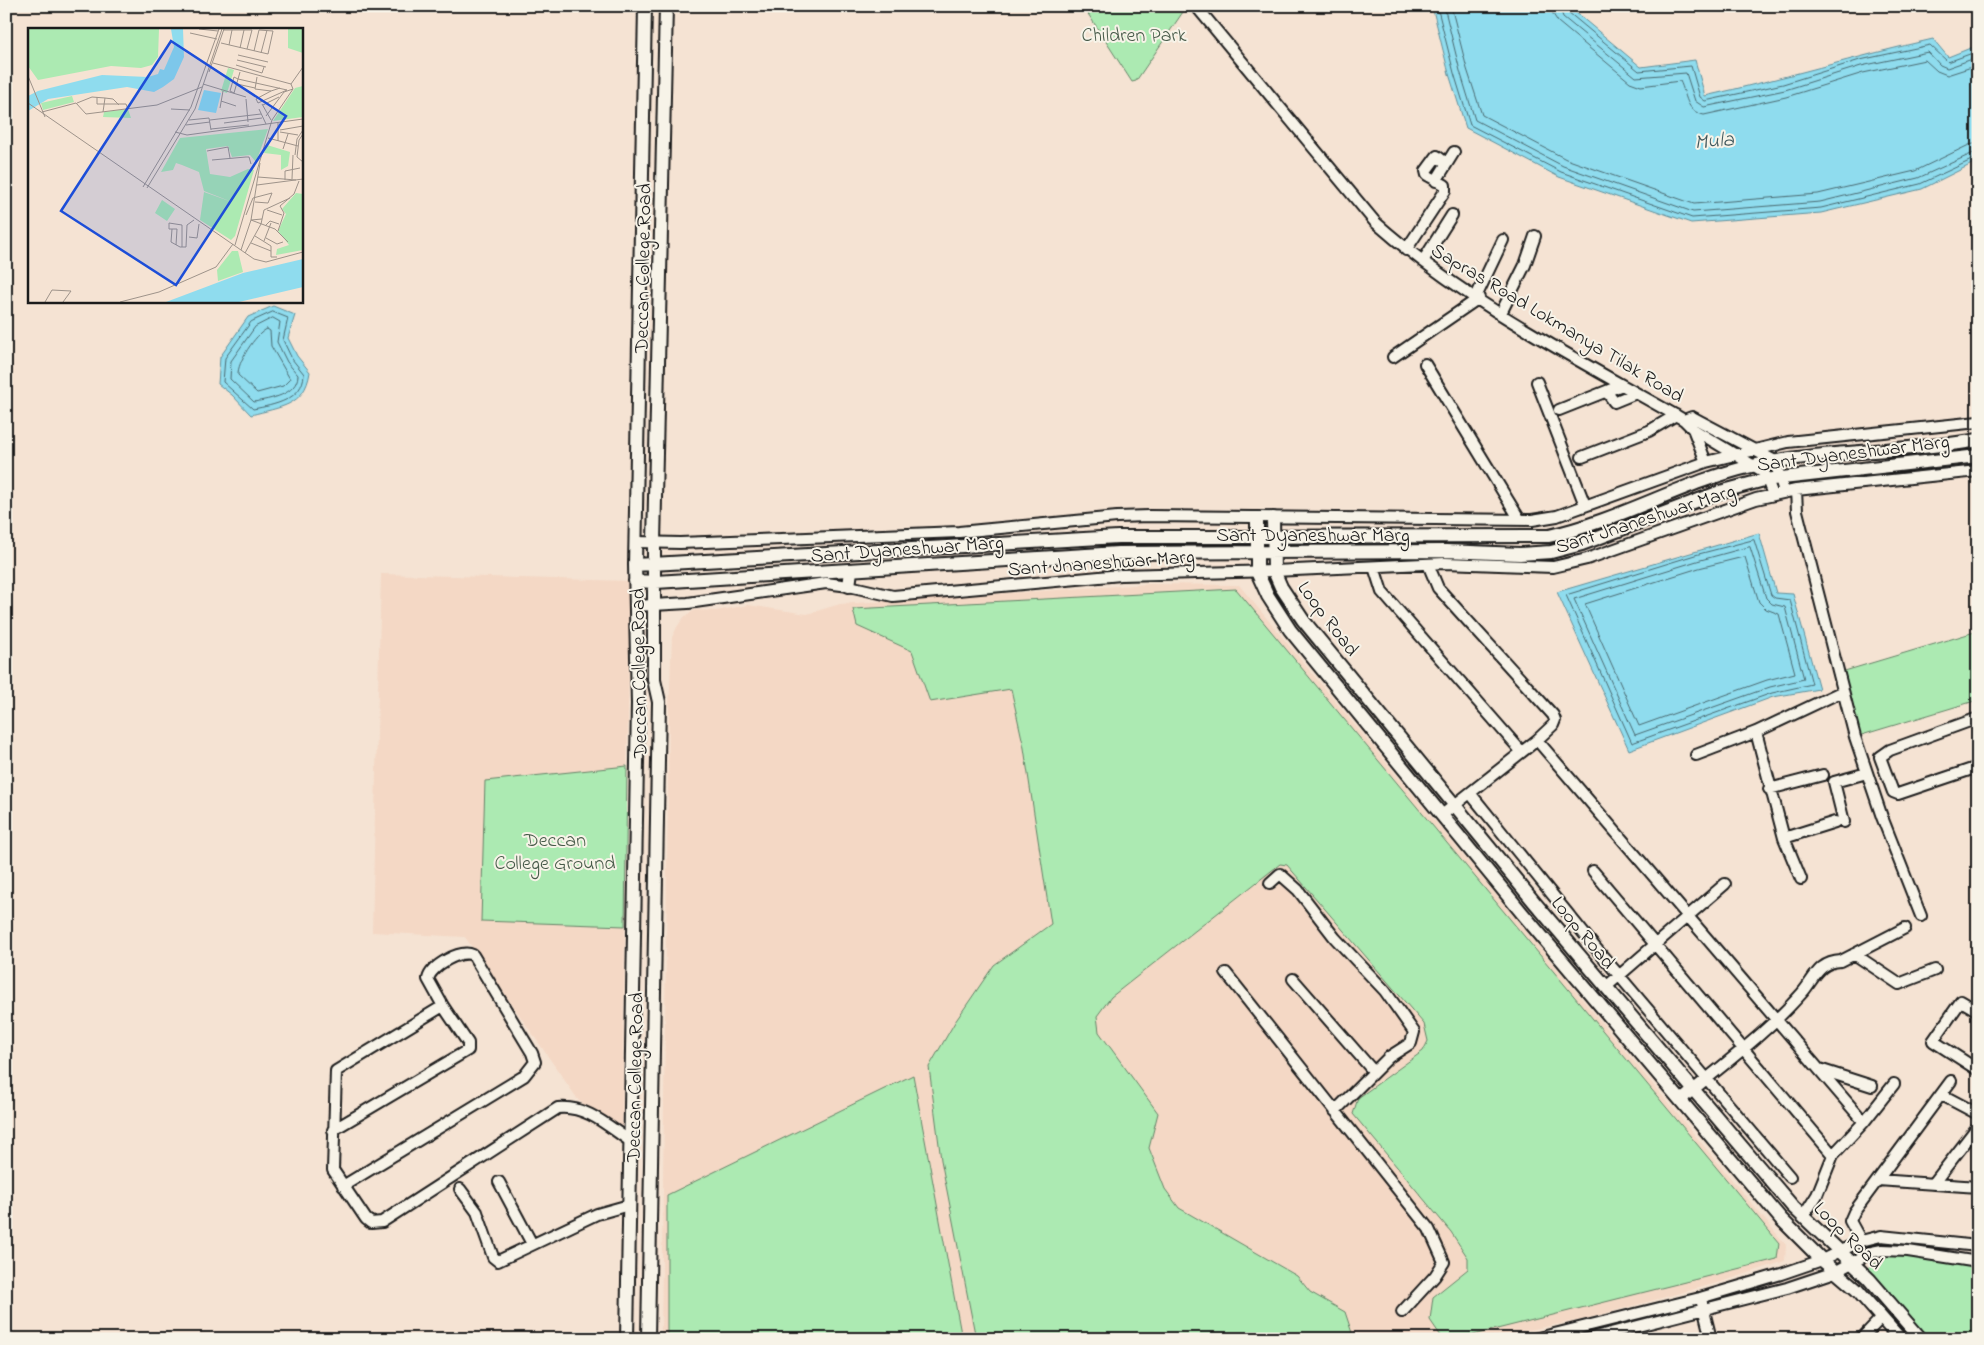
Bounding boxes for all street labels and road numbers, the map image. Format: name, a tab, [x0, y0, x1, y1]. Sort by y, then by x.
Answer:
street label: Deccan College Road	[629, 183, 661, 354]
street label: Sapras Road Lokmanya Tilak Road	[1425, 237, 1689, 411]
street label: Sant Dyaneshwar Marg	[1755, 428, 1951, 482]
street label: Sant Jnaneshwar Marg	[1552, 478, 1740, 564]
street label: Sant Dyaneshwar Marg	[1216, 522, 1410, 552]
street label: Sant Dyaneshwar Marg	[810, 529, 1005, 573]
street label: Sant Jnaneshwar Marg	[1007, 543, 1196, 586]
street label: Loop Road	[1289, 576, 1365, 663]
street label: Deccan College Road	[625, 588, 657, 759]
street label: Loop Road	[1543, 891, 1621, 976]
street label: Deccan College Road	[621, 992, 653, 1163]
street label: Loop Road	[1806, 1196, 1889, 1278]

